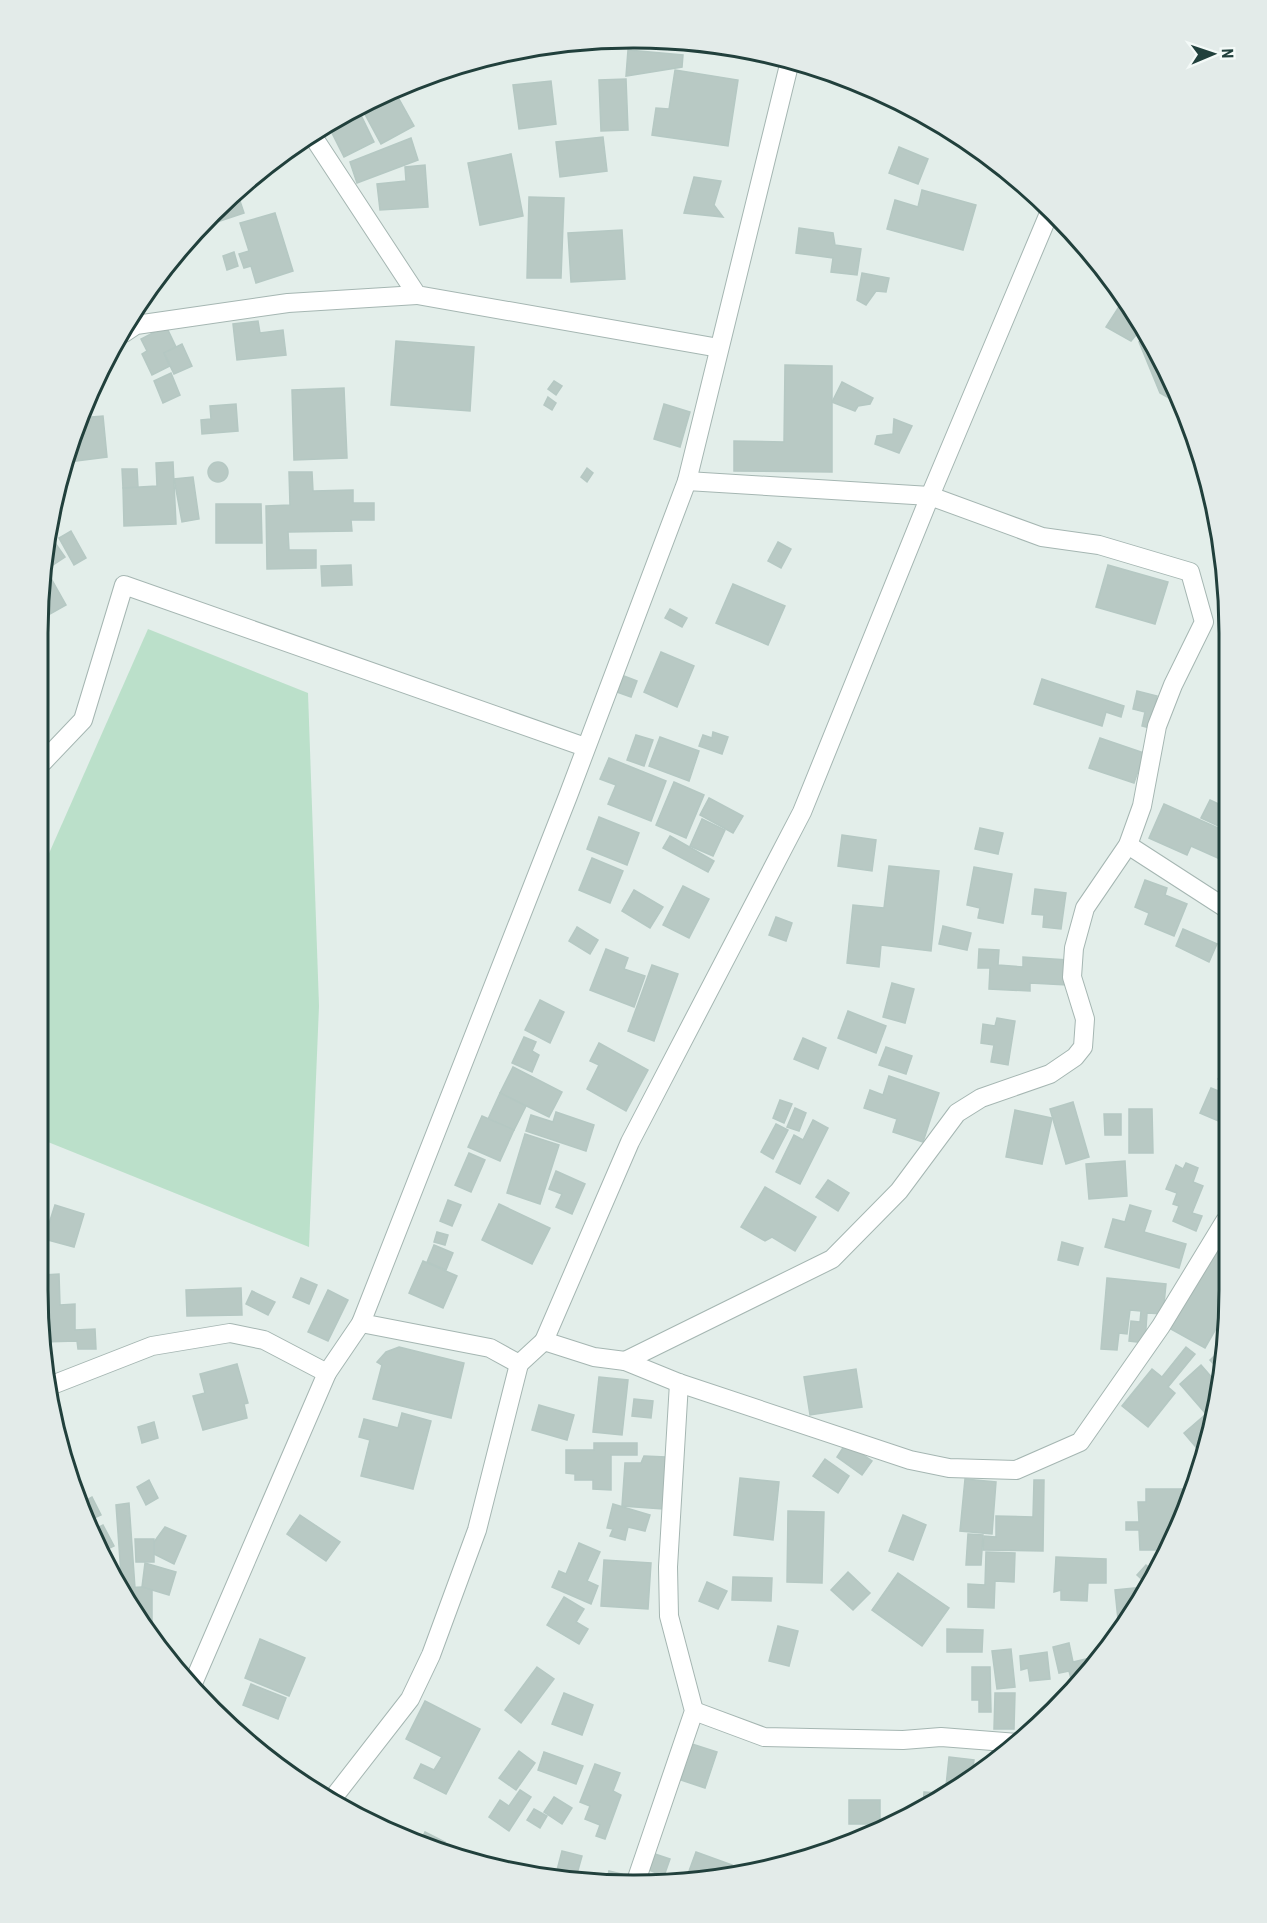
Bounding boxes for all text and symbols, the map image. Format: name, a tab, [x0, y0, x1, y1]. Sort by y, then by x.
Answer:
north arrow	[1183, 24, 1243, 84]
text: N	[1218, 48, 1237, 59]

